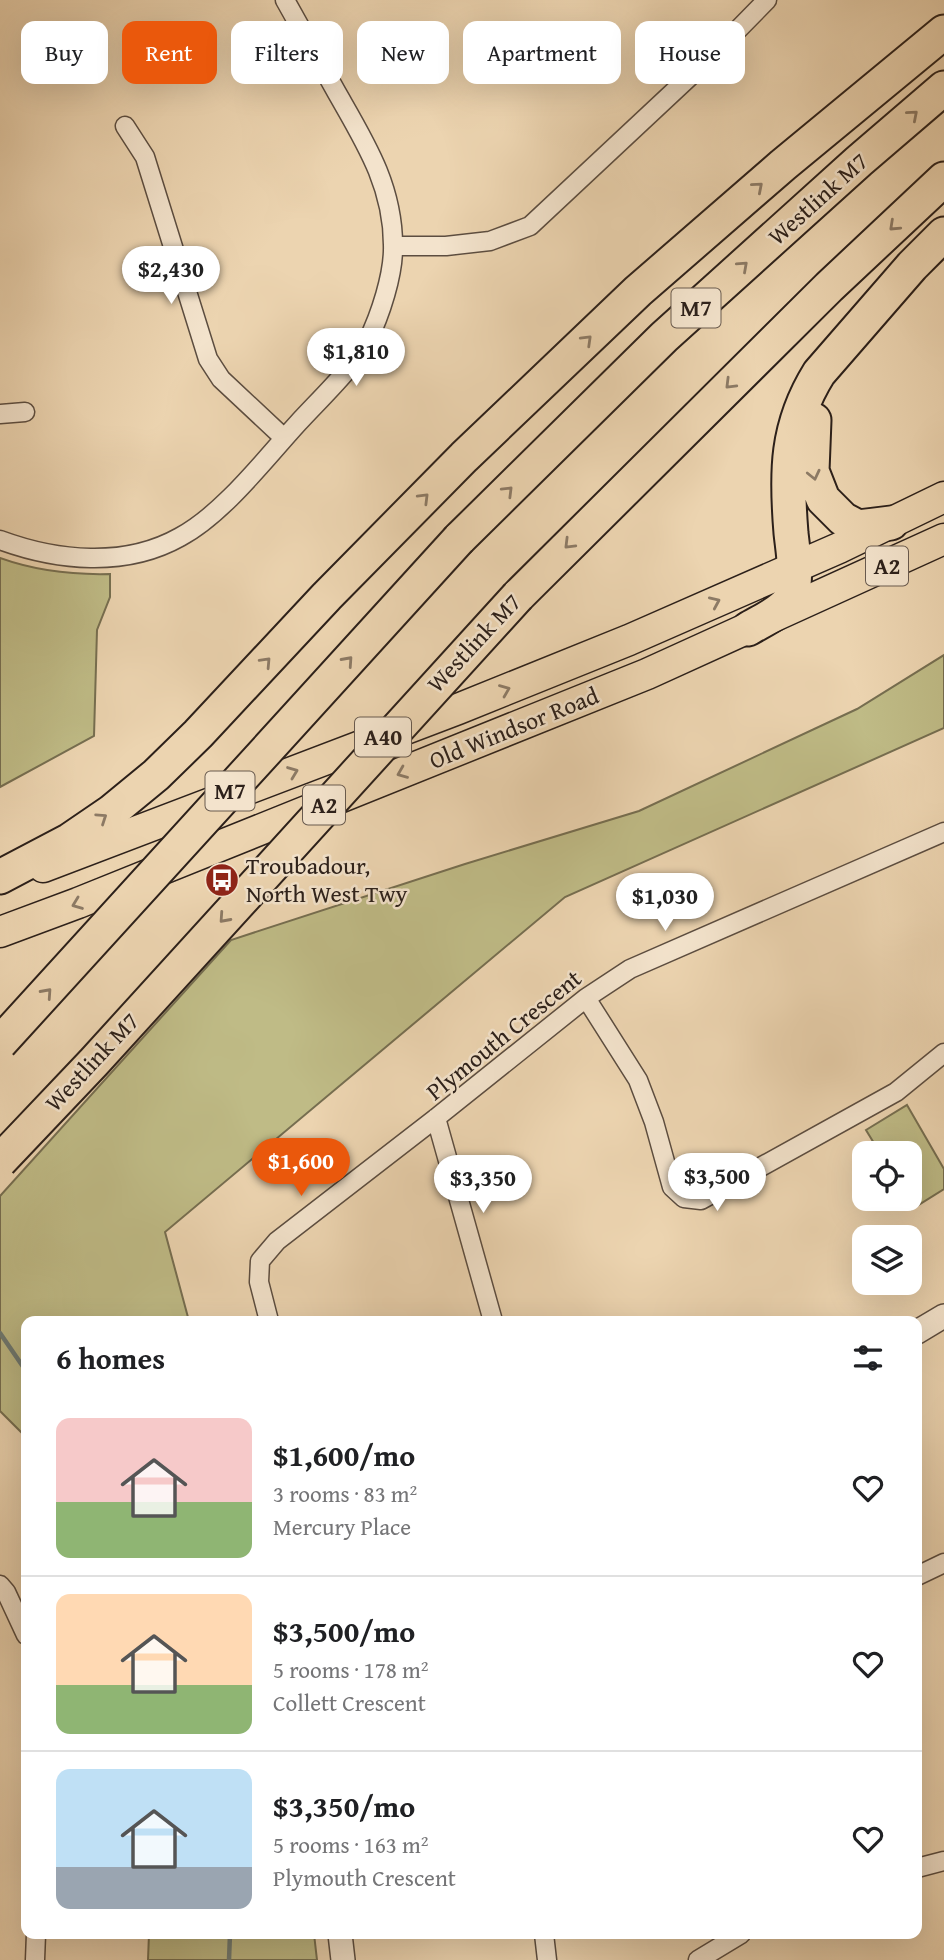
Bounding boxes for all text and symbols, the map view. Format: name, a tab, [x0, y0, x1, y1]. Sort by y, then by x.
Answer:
chip: Buy	[21, 21, 108, 84]
chip: Rent	[122, 21, 217, 84]
chip: Filters	[231, 21, 343, 84]
chip: New	[357, 21, 449, 84]
chip: Apartment	[463, 21, 621, 84]
chip: House	[635, 21, 745, 84]
one-way arrow	[905, 111, 918, 123]
street label: Westlink M7	[760, 144, 876, 253]
one-way arrow	[750, 183, 763, 195]
one-way arrow	[889, 217, 902, 230]
pin: $2,430	[114, 246, 228, 306]
text: $2,430	[138, 252, 204, 285]
one-way arrow	[735, 262, 748, 274]
road number: M7	[672, 288, 720, 328]
pin: $1,810	[299, 328, 413, 388]
text: $1,810	[323, 334, 389, 367]
one-way arrow	[579, 335, 592, 348]
one-way arrow	[725, 375, 738, 388]
one-way arrow	[806, 469, 820, 481]
one-way arrow	[500, 487, 513, 500]
one-way arrow	[415, 493, 428, 506]
one-way arrow	[564, 536, 577, 549]
road number: A2	[866, 546, 908, 586]
street label: Westlink M7	[418, 585, 529, 700]
one-way arrow	[708, 596, 720, 610]
one-way arrow	[257, 657, 270, 670]
one-way arrow	[340, 657, 352, 670]
street label: Old Windsor Road	[424, 678, 604, 777]
one-way arrow	[498, 684, 510, 698]
road number: A40	[355, 718, 411, 757]
one-way arrow	[397, 765, 409, 779]
one-way arrow	[286, 767, 298, 781]
road number: M7	[205, 772, 254, 810]
road number: A2	[303, 786, 345, 824]
one-way arrow	[94, 814, 107, 827]
place label: Troubadour, North West Twy	[246, 848, 408, 911]
bus stop icon: Troubadour, North West Twy	[203, 861, 241, 899]
pin: $1,030	[608, 874, 722, 933]
text: $1,030	[632, 879, 698, 912]
one-way arrow	[72, 895, 84, 909]
one-way arrow	[220, 910, 232, 923]
street label: Plymouth Crescent	[419, 961, 589, 1108]
one-way arrow	[38, 988, 51, 1001]
street label: Westlink M7	[36, 1004, 147, 1119]
pin: $1,600	[244, 1138, 358, 1198]
map controls	[852, 1141, 922, 1295]
button: locate	[852, 1141, 922, 1211]
text: $1,600	[268, 1144, 334, 1177]
pin: $3,500	[660, 1154, 774, 1213]
pin: $3,350	[426, 1156, 540, 1215]
text: $3,500	[684, 1159, 750, 1192]
text: $3,350	[450, 1161, 516, 1194]
button: layers	[852, 1225, 922, 1295]
text: 6 homes	[56, 1336, 165, 1380]
icon: filters	[849, 1339, 887, 1377]
text: $1,600/mo	[273, 1433, 415, 1477]
icon: home	[112, 1446, 196, 1530]
icon: heart	[849, 1469, 887, 1507]
text: 3 rooms · 83 m²	[273, 1477, 417, 1510]
text: Mercury Place	[273, 1510, 411, 1543]
text: $3,500/mo	[273, 1609, 415, 1653]
icon: home	[112, 1622, 196, 1706]
icon: heart	[849, 1645, 887, 1683]
text: 5 rooms · 178 m²	[273, 1653, 428, 1686]
text: Collett Crescent	[273, 1686, 426, 1719]
text: $3,350/mo	[273, 1784, 415, 1828]
icon: home	[112, 1797, 196, 1881]
icon: heart	[849, 1820, 887, 1858]
text: 5 rooms · 163 m²	[273, 1828, 428, 1861]
text: Plymouth Crescent	[273, 1861, 456, 1894]

